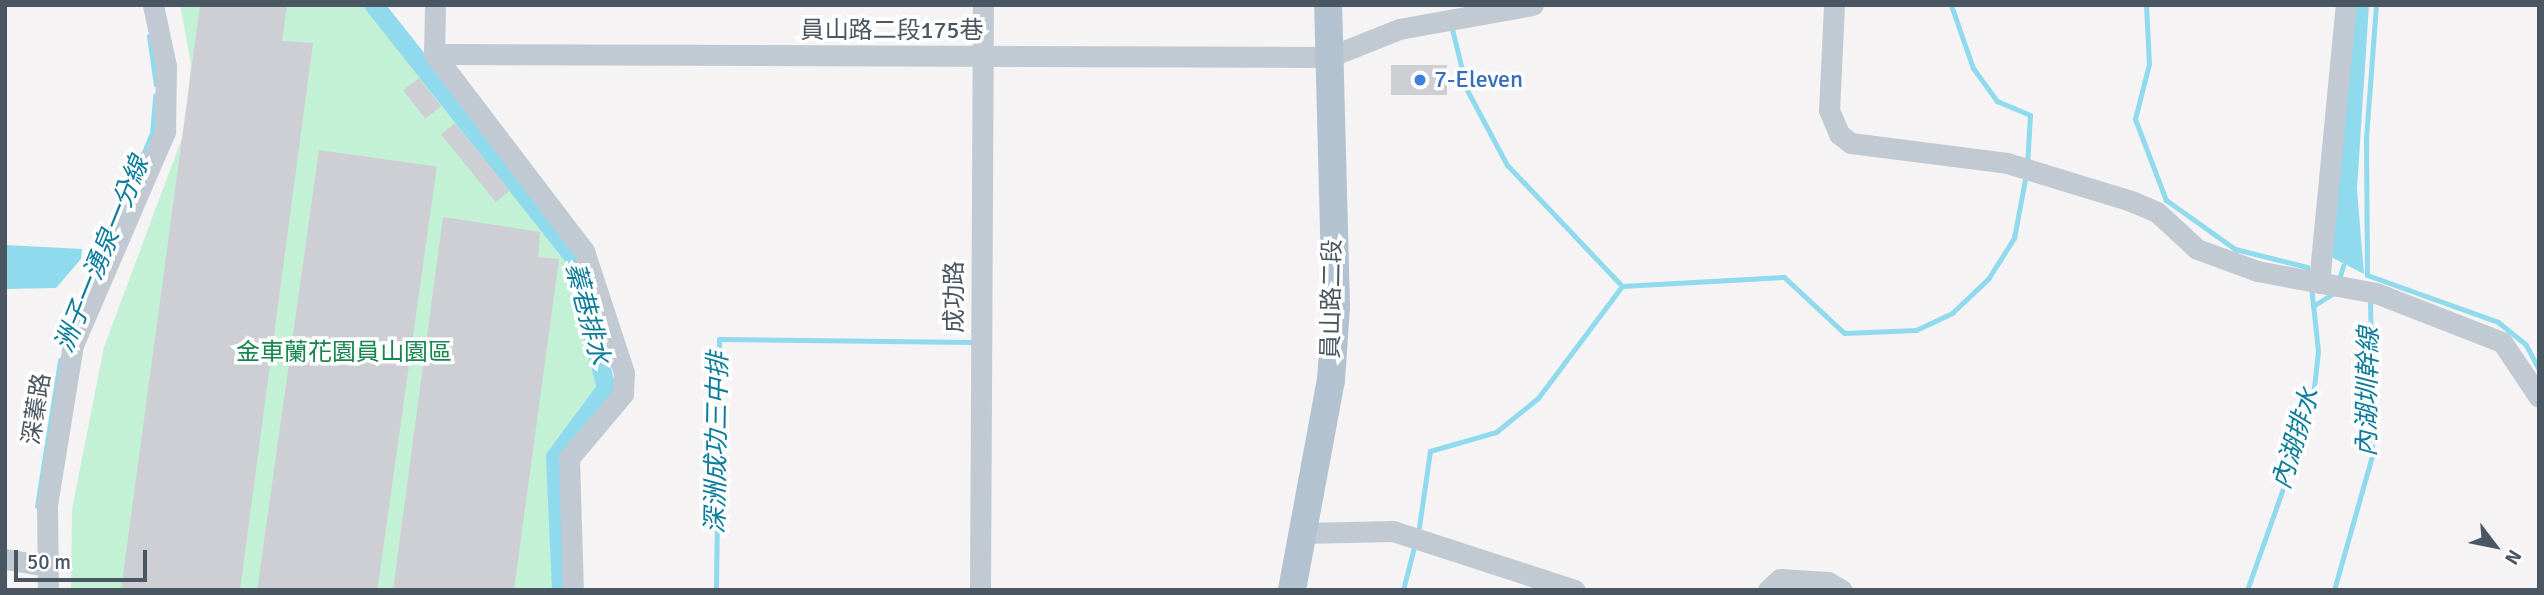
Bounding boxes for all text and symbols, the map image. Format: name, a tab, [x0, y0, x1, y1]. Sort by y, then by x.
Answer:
street label: 員山路二段175巷	[801, 17, 983, 45]
place label: 7-Eleven	[1434, 66, 1523, 94]
marker: 7-Eleven	[1412, 72, 1428, 88]
water label: 洲子一湧泉一分線	[50, 153, 156, 357]
street label: 員山路二段	[1317, 239, 1347, 359]
water label: 蓁巷排水	[557, 260, 615, 368]
street label: 成功路	[941, 261, 969, 333]
water label: 內湖圳幹線	[2352, 327, 2386, 457]
park label: 金車蘭花園員山園區	[236, 339, 452, 367]
water label: 深洲成功三中排	[701, 352, 735, 534]
street label: 深蓁路	[17, 371, 57, 447]
water label: 內湖排水	[2267, 385, 2327, 493]
north arrow	[2460, 511, 2530, 581]
scale bar	[18, 536, 150, 580]
text: N	[2499, 545, 2526, 569]
text: 50 m	[27, 549, 71, 575]

